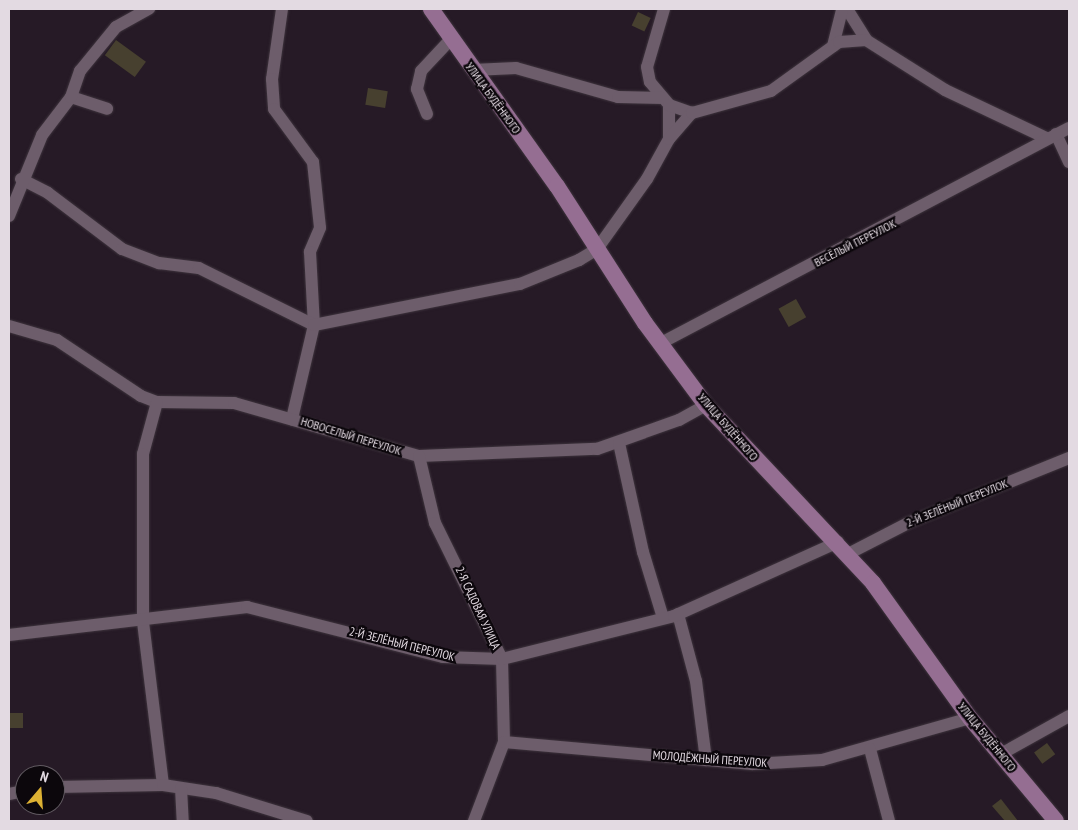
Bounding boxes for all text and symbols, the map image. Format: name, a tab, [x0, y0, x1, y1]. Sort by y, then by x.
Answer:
street label: УЛИЦА БУДЁННОГО	[462, 59, 524, 137]
street label: ВЕСЁЛЫЙ ПЕРЕУЛОК	[812, 216, 898, 270]
street label: УЛИЦА БУДЁННОГО	[695, 390, 761, 464]
street label: НОВОСЕЛЫЙ ПЕРЕУЛОК	[299, 414, 403, 458]
street label: 2-Й ЗЕЛЁНЫЙ ПЕРЕУЛОК	[904, 476, 1010, 530]
street label: 2-Я САДОВАЯ УЛИЦА	[452, 564, 504, 652]
street label: 2-Й ЗЕЛЁНЫЙ ПЕРЕУЛОК	[348, 624, 456, 664]
street label: УЛИЦА БУДЁННОГО	[955, 700, 1019, 774]
street label: МОЛОДЁЖНЫЙ ПЕРЕУЛОК	[652, 748, 768, 770]
north arrow	[15, 765, 65, 815]
text: N	[38, 767, 51, 786]

